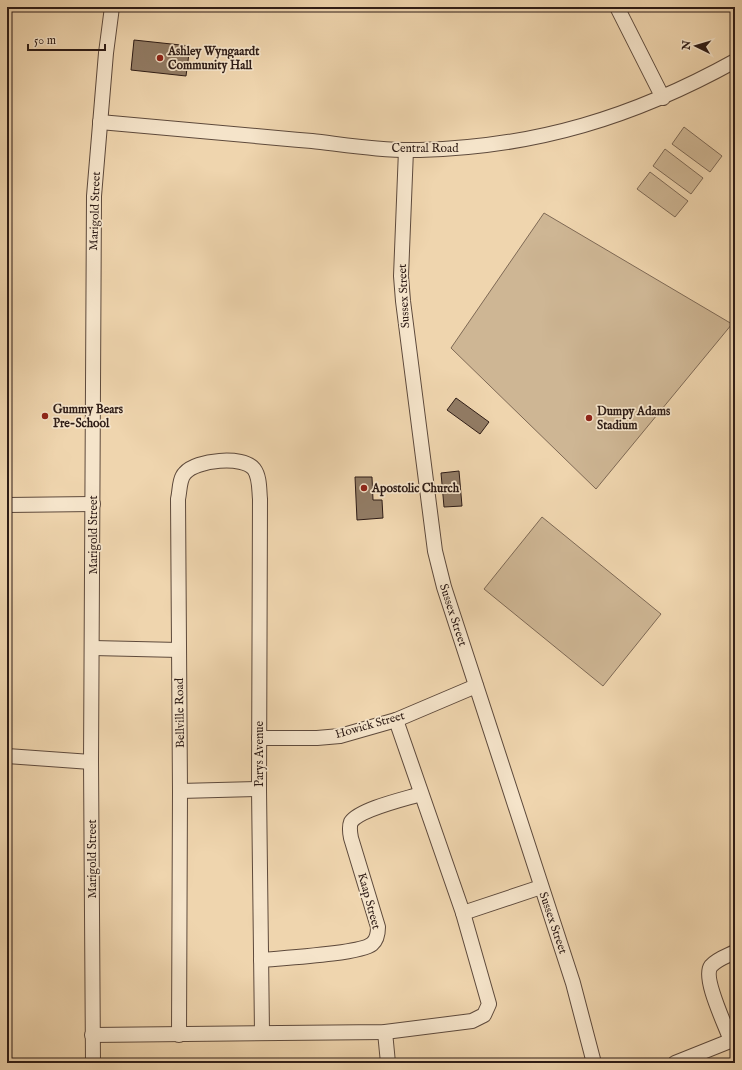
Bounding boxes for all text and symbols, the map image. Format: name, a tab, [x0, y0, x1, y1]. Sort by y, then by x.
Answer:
scale bar	[28, 26, 105, 52]
north arrow	[676, 26, 716, 66]
text: 50 m	[34, 33, 56, 48]
text: N	[680, 39, 694, 52]
place label: Ashley Wyngaardt Community Hall	[167, 44, 260, 74]
marker: Ashley Wyngaardt Community Hall	[155, 53, 165, 63]
street label: Central Road	[391, 141, 459, 156]
street label: Marigold Street	[86, 171, 104, 251]
street label: Sussex Street	[395, 263, 413, 329]
place label: Gummy Bears Pre-School	[53, 402, 124, 431]
place label: Dumpy Adams Stadium	[597, 404, 671, 433]
marker: Gummy Bears Pre-School	[40, 411, 50, 421]
marker: Dumpy Adams Stadium	[584, 413, 594, 423]
place label: Apostolic Church	[371, 481, 460, 497]
marker: Apostolic Church	[359, 483, 369, 493]
street label: Marigold Street	[86, 495, 101, 575]
street label: Sussex Street	[436, 582, 470, 648]
street label: Bellville Road	[172, 677, 188, 748]
street label: Howick Street	[334, 708, 406, 742]
street label: Parys Avenue	[252, 721, 267, 787]
street label: Marigold Street	[85, 819, 100, 899]
street label: Kaap Street	[353, 871, 384, 931]
street label: Sussex Street	[535, 890, 571, 956]

